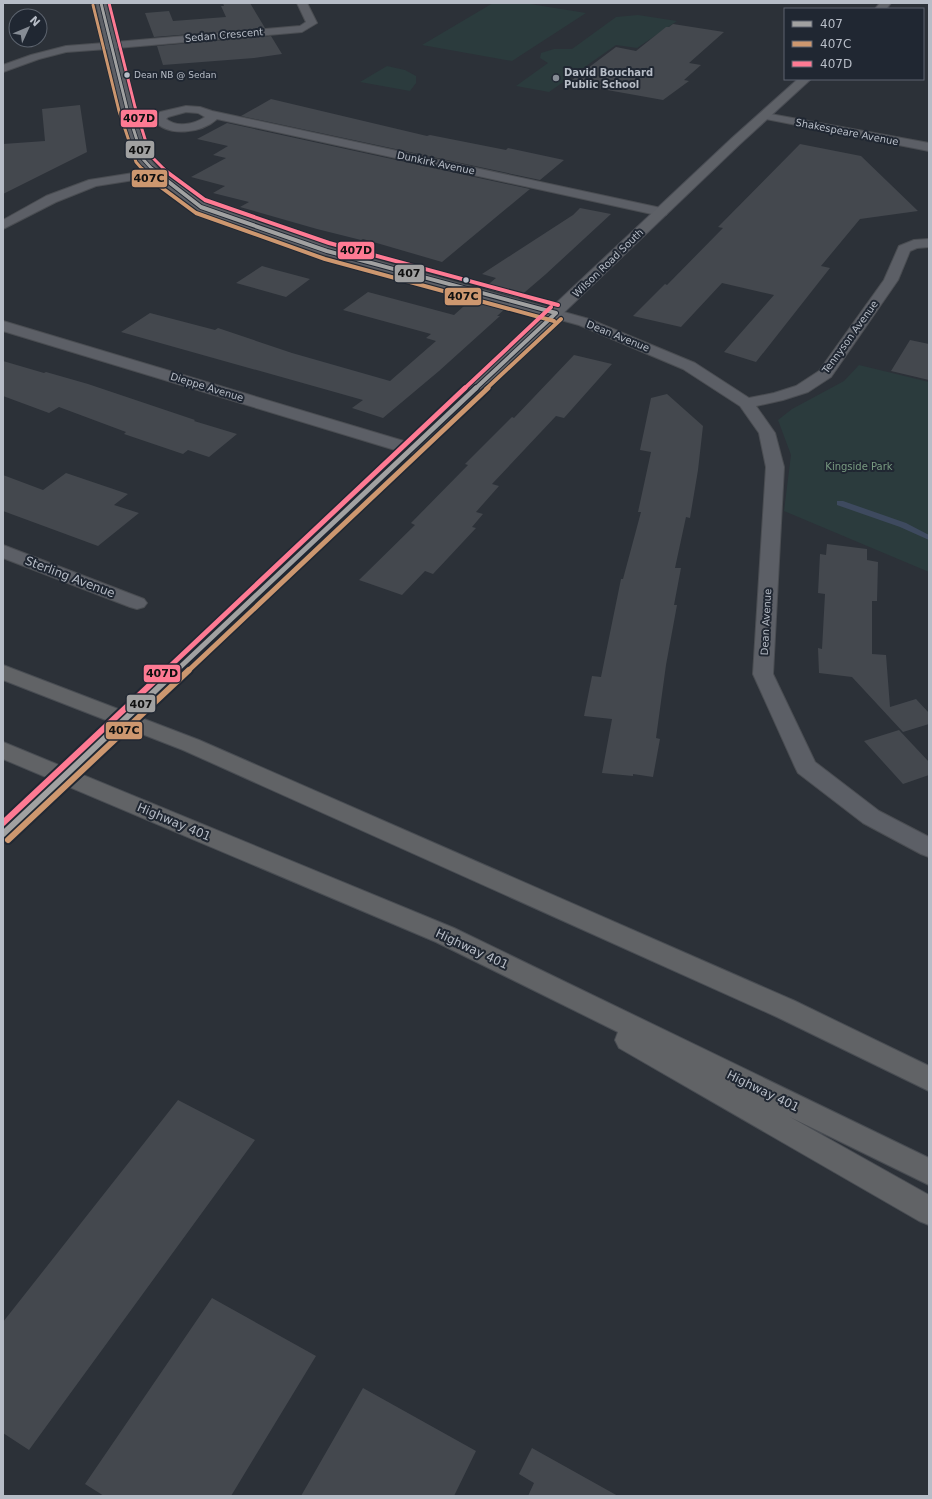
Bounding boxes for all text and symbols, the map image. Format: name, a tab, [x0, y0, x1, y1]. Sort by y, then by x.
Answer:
north arrow	[8, 8, 48, 48]
legend	[784, 8, 924, 80]
text: N	[27, 14, 43, 29]
text: 407	[820, 17, 843, 31]
street label: Sedan Crescent	[184, 26, 264, 44]
text: 407C	[820, 37, 851, 51]
text: 407D	[820, 57, 852, 71]
place label: David Bouchard Public School	[564, 67, 653, 90]
marker: Dean NB @ Sedan	[122, 70, 132, 80]
place label: Dean NB @ Sedan	[134, 70, 216, 80]
marker: David Bouchard Public School	[551, 73, 561, 83]
line badge: 407D	[120, 109, 158, 128]
text: 407D	[123, 112, 155, 125]
street label: Shakespeare Avenue	[795, 117, 899, 147]
line badge: 407	[125, 140, 155, 159]
text: 407	[129, 144, 151, 157]
street label: Dunkirk Avenue	[396, 149, 476, 177]
line badge: 407C	[131, 169, 168, 188]
text: 407C	[133, 172, 165, 185]
street label: Wilson Road South	[571, 227, 645, 299]
line badge: 407D	[337, 241, 375, 260]
text: 407D	[340, 244, 372, 257]
line badge: 407	[394, 264, 425, 283]
text: 407	[398, 267, 420, 280]
unlabelled marker	[461, 275, 471, 285]
line badge: 407C	[444, 287, 482, 306]
text: 407C	[447, 290, 479, 303]
street label: Tennyson Avenue	[819, 299, 880, 376]
street label: Dean Avenue	[585, 318, 651, 354]
street label: Dieppe Avenue	[169, 371, 245, 403]
park label: Kingside Park	[825, 461, 893, 472]
street label: Sterling Avenue	[23, 553, 117, 601]
street label: Dean Avenue	[759, 588, 773, 656]
line badge: 407D	[143, 664, 181, 683]
text: 407D	[146, 667, 178, 680]
line badge: 407	[126, 694, 156, 713]
text: 407	[130, 698, 152, 711]
line badge: 407C	[105, 721, 143, 740]
text: 407C	[108, 724, 140, 737]
street label: Highway 401	[135, 800, 213, 844]
street label: Highway 401	[433, 926, 511, 972]
street label: Highway 401	[725, 1067, 801, 1115]

